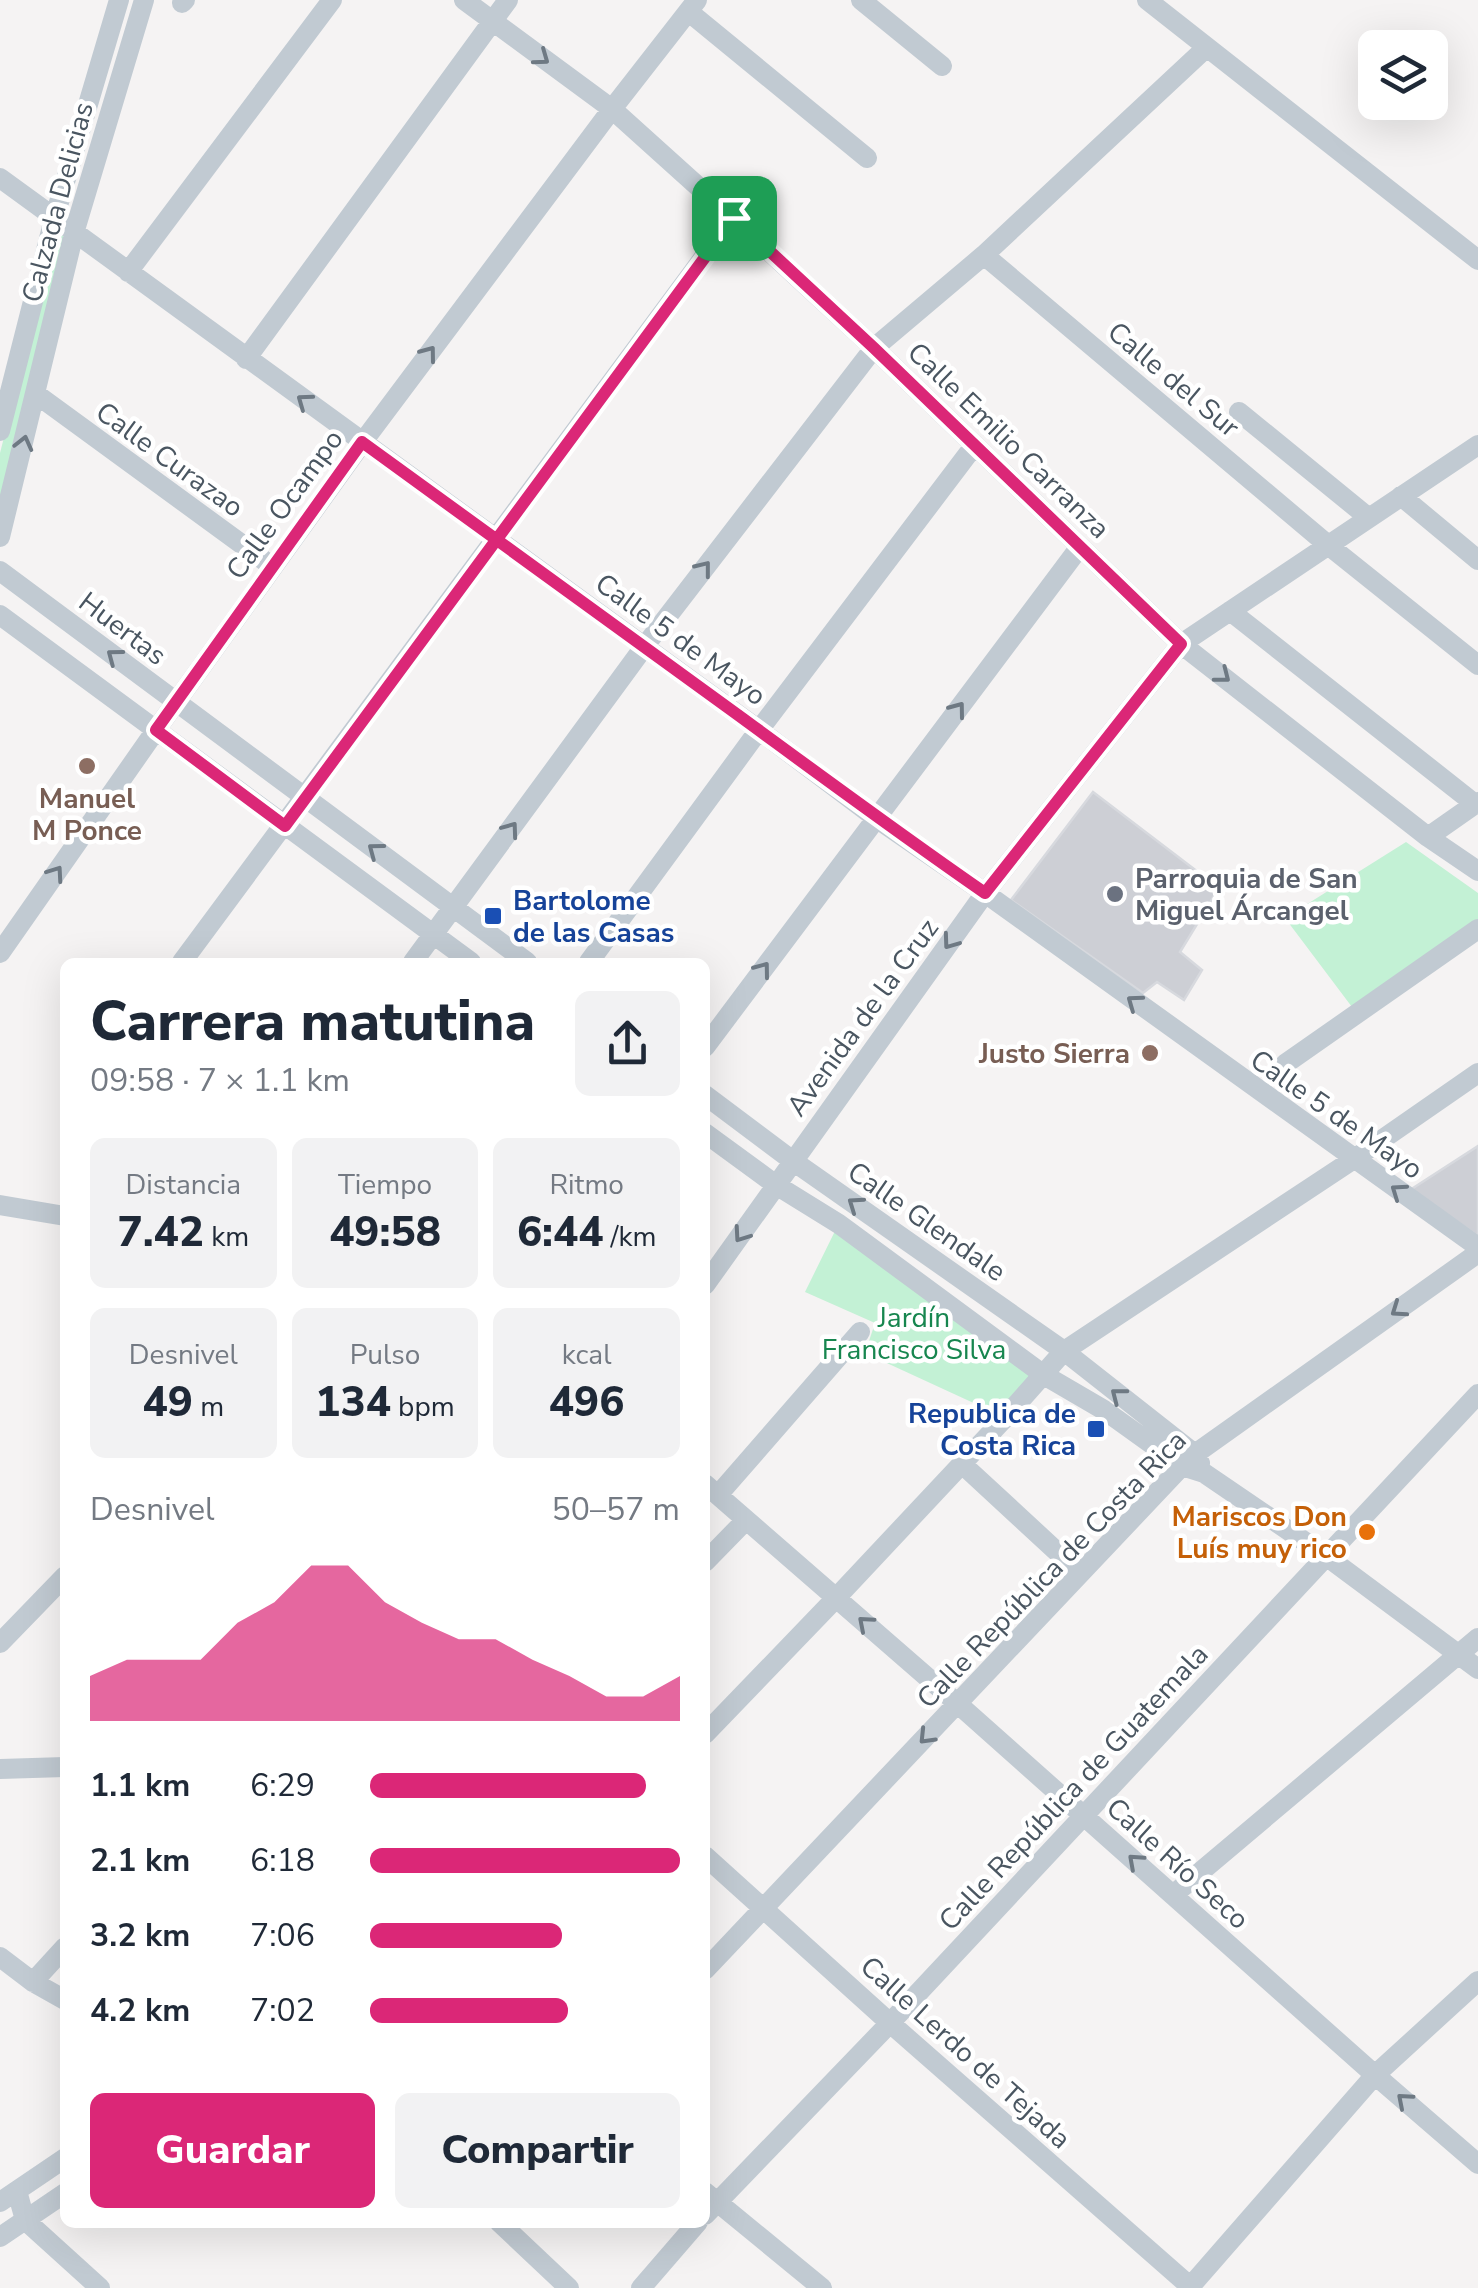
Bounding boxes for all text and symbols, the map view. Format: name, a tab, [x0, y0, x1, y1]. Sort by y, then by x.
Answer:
map controls	[1358, 30, 1448, 120]
button: layers	[1358, 30, 1448, 120]
one-way arrow	[531, 46, 549, 64]
street label: Calzada Delicias	[13, 98, 103, 307]
pin	[692, 176, 777, 261]
icon: arrive	[707, 191, 762, 246]
street label: Calle del Sur	[1099, 313, 1247, 446]
street label: Calle Emilio Carranza	[899, 334, 1118, 547]
one-way arrow	[418, 346, 435, 364]
street label: Calle Curazao	[88, 393, 251, 526]
one-way arrow	[297, 395, 315, 412]
street label: Calle Ocampo	[217, 422, 352, 587]
one-way arrow	[12, 435, 33, 452]
one-way arrow	[693, 561, 710, 579]
street label: Calle 5 de Mayo	[587, 565, 774, 715]
street label: Huertas	[71, 583, 174, 674]
one-way arrow	[107, 651, 125, 668]
one-way arrow	[1211, 664, 1229, 682]
one-way arrow	[947, 702, 964, 720]
marker: Manuel M Ponce	[76, 755, 98, 777]
place label: Manuel M Ponce	[32, 780, 142, 850]
one-way arrow	[499, 822, 516, 840]
one-way arrow	[368, 844, 386, 861]
place label: Parroquia de San Miguel Árcangel	[1135, 860, 1358, 930]
one-way arrow	[44, 865, 62, 884]
place label: Bartolome de las Casas	[513, 882, 674, 952]
marker: Parroquia de San Miguel Árcangel	[1104, 883, 1126, 905]
marker: Bartolome de las Casas	[482, 905, 504, 927]
street label: Avenida de la Cruz	[778, 911, 948, 1124]
one-way arrow	[944, 931, 962, 949]
one-way arrow	[752, 962, 769, 980]
text: Carrera matutina	[90, 984, 535, 1059]
button: share	[575, 991, 680, 1096]
one-way arrow	[1127, 996, 1145, 1014]
place label: Justo Sierra	[978, 1035, 1130, 1073]
street label: Calle 5 de Mayo	[1243, 1041, 1430, 1188]
marker: Justo Sierra	[1139, 1042, 1161, 1064]
text: 09:58 · 7 × 1.1 km	[90, 1059, 350, 1102]
street label: Calle Glendale	[840, 1153, 1013, 1291]
text: Distancia	[126, 1166, 241, 1204]
text: Tiempo	[338, 1166, 432, 1204]
text: Ritmo	[549, 1166, 624, 1204]
one-way arrow	[1391, 1185, 1410, 1203]
one-way arrow	[847, 1198, 866, 1216]
text: 7.42	[117, 1204, 204, 1261]
text: 49:58	[329, 1204, 441, 1261]
text: 6:44	[517, 1204, 603, 1261]
text: km	[204, 1218, 249, 1256]
text: /km	[603, 1218, 656, 1256]
one-way arrow	[735, 1224, 752, 1242]
one-way arrow	[1391, 1297, 1410, 1316]
park label: Jardín Francisco Silva	[822, 1299, 1006, 1369]
text: Desnivel	[129, 1336, 238, 1374]
text: Pulso	[350, 1336, 420, 1374]
text: kcal	[562, 1336, 611, 1374]
text: 49	[143, 1374, 193, 1431]
text: 134	[315, 1374, 391, 1431]
text: 496	[549, 1374, 624, 1431]
text: m	[193, 1388, 224, 1426]
text: bpm	[391, 1388, 455, 1426]
one-way arrow	[1111, 1389, 1129, 1406]
place label: Republica de Costa Rica	[908, 1395, 1076, 1465]
marker: Republica de Costa Rica	[1085, 1418, 1107, 1440]
street label: Calle República de Costa Rica	[908, 1422, 1195, 1717]
text: Desnivel	[90, 1488, 215, 1531]
text: 50–57 m	[552, 1488, 680, 1531]
place label: Mariscos Don Luís muy rico	[1171, 1498, 1347, 1568]
marker: Mariscos Don Luís muy rico	[1356, 1521, 1378, 1543]
one-way arrow	[858, 1616, 877, 1634]
street label: Calle República de Guatemala	[931, 1636, 1217, 1939]
one-way arrow	[920, 1726, 938, 1744]
text: 1.1 km	[90, 1764, 190, 1807]
text: 6:29	[250, 1764, 315, 1807]
street label: Calle Río Seco	[1098, 1789, 1257, 1938]
text: 2.1 km	[90, 1839, 190, 1882]
text: 6:18	[250, 1839, 315, 1882]
one-way arrow	[1128, 1855, 1147, 1873]
text: 3.2 km	[90, 1914, 190, 1957]
text: 7:06	[250, 1914, 315, 1957]
street label: Calle Lerdo de Tejada	[852, 1948, 1079, 2158]
text: 4.2 km	[90, 1989, 190, 2032]
text: 7:02	[250, 1989, 315, 2032]
button: Guardar	[90, 2093, 375, 2208]
button: Compartir	[395, 2093, 680, 2208]
one-way arrow	[1397, 2094, 1416, 2112]

